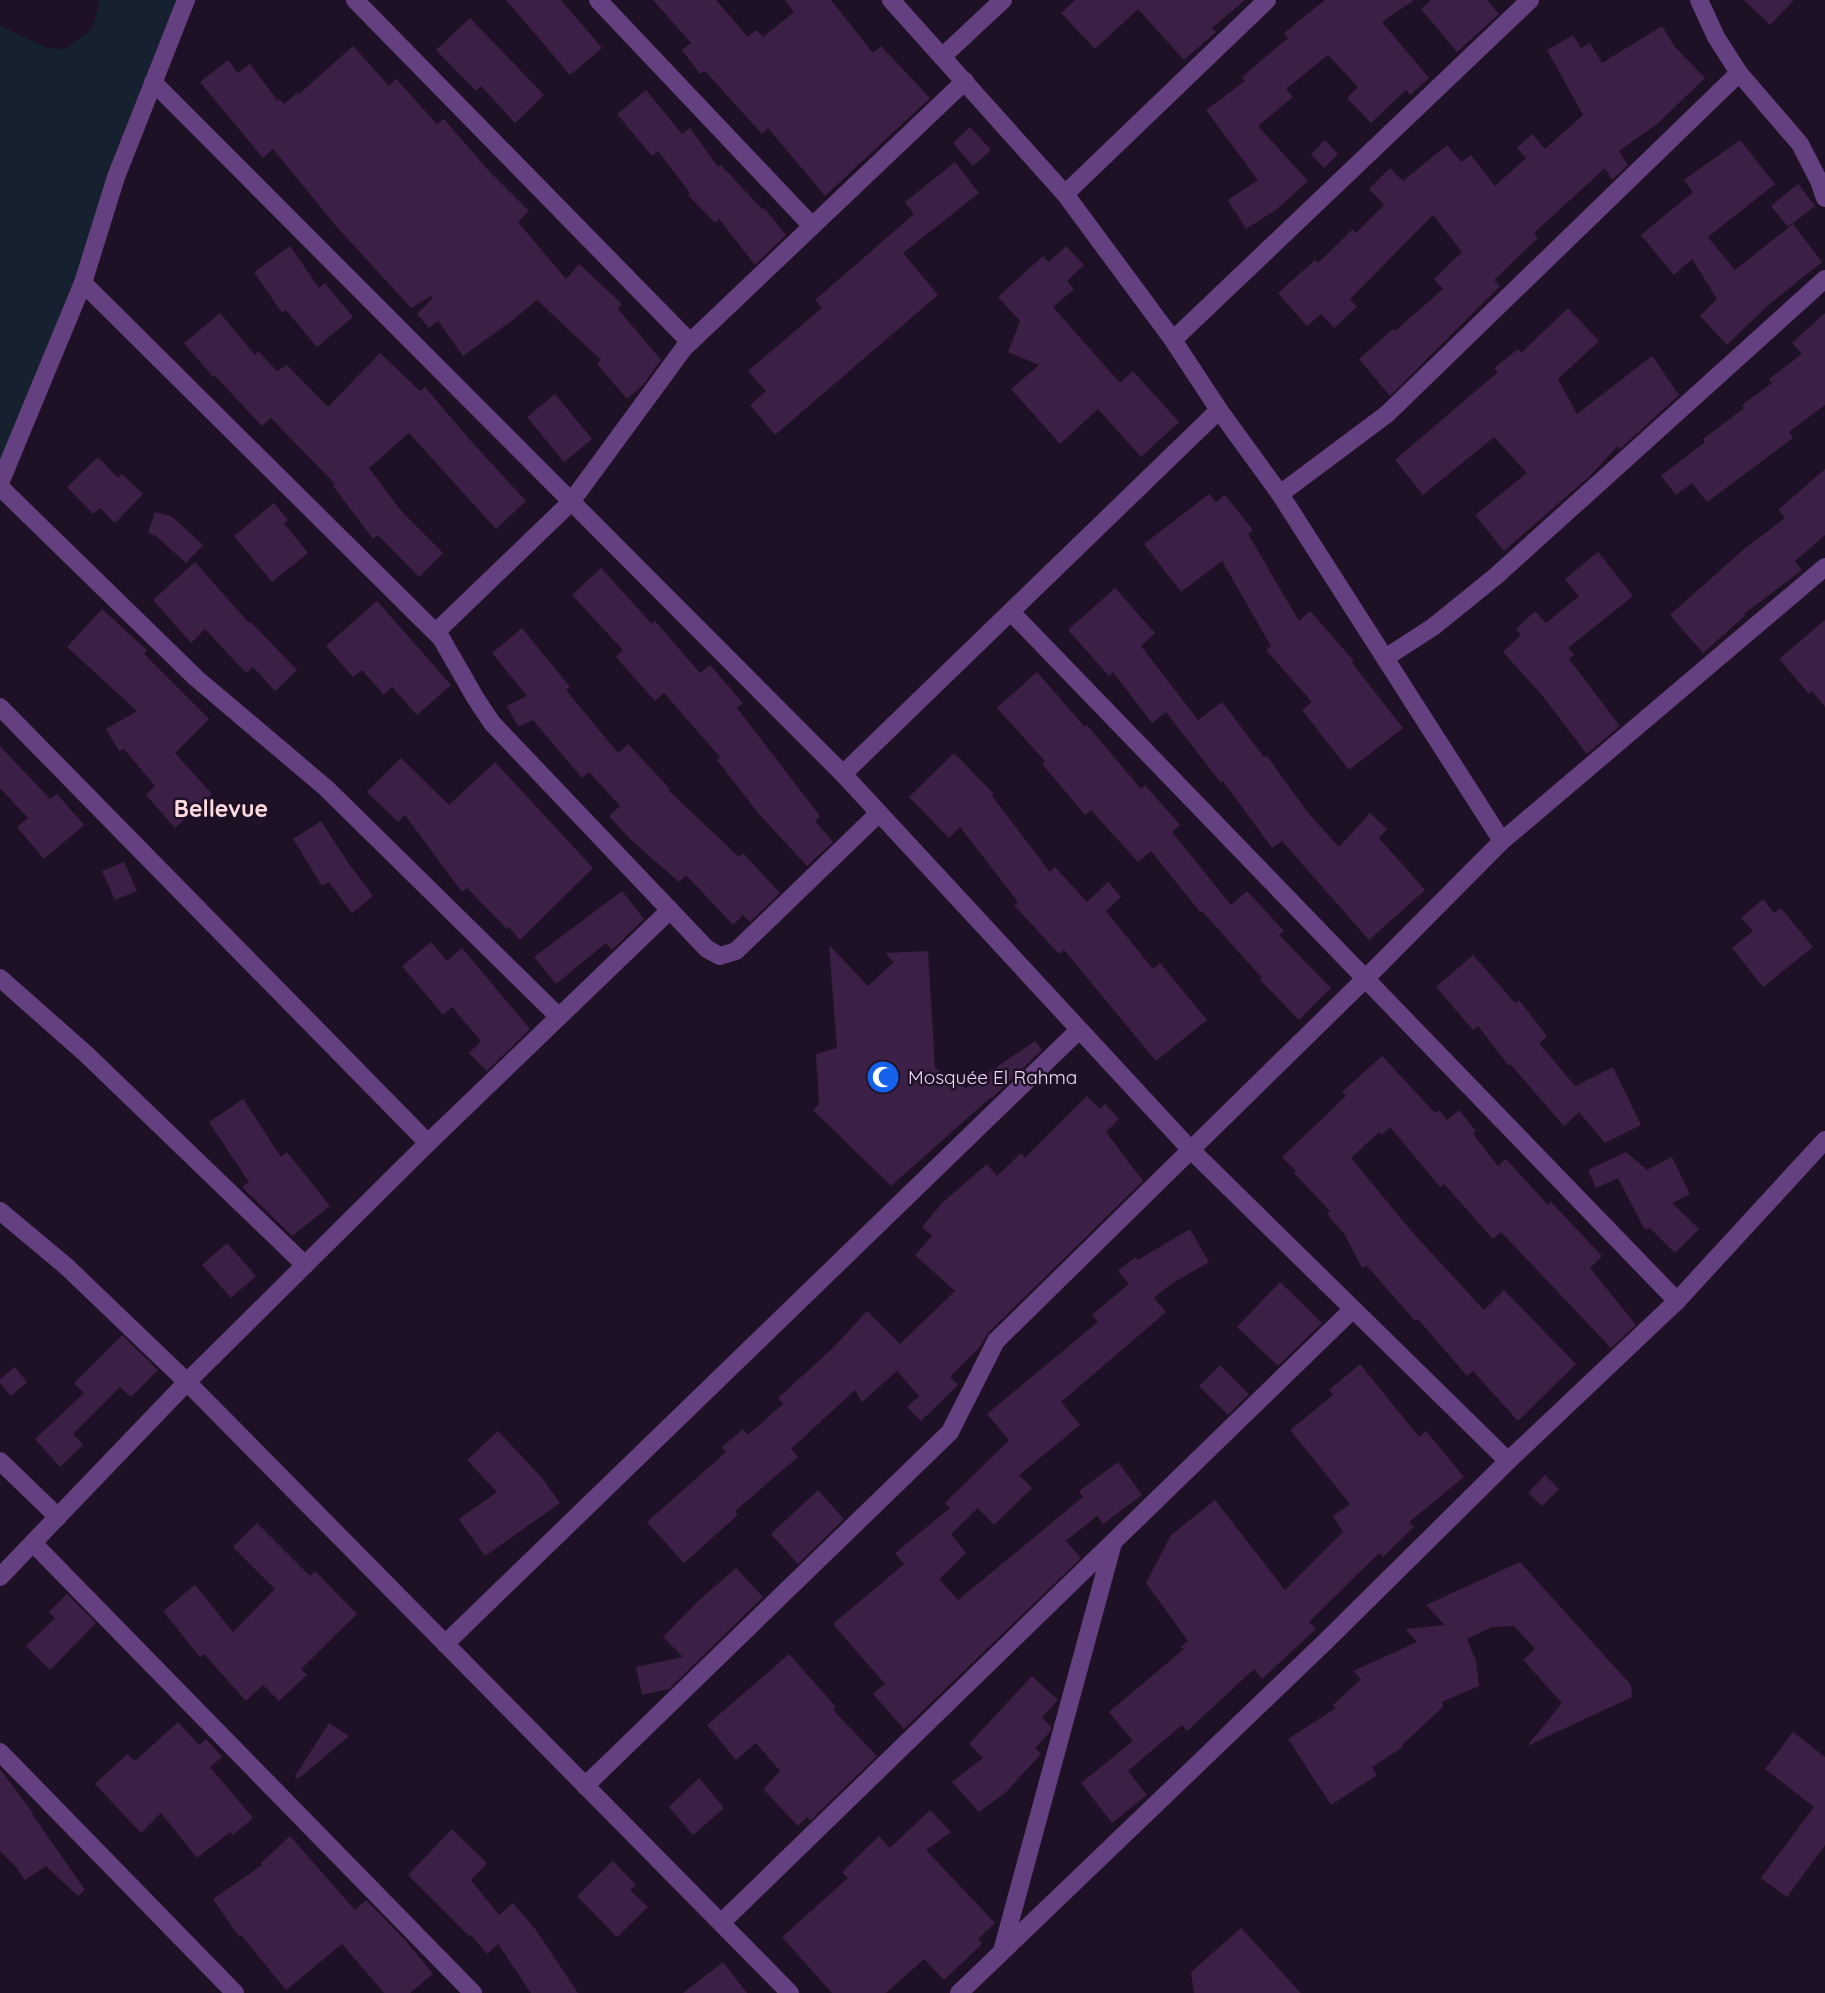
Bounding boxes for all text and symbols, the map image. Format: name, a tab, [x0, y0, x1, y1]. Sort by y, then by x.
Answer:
district label: Bellevue	[174, 794, 268, 823]
mosque icon: Mosquée El Rahma	[864, 1058, 902, 1096]
place label: Mosquée El Rahma	[908, 1065, 1077, 1089]

